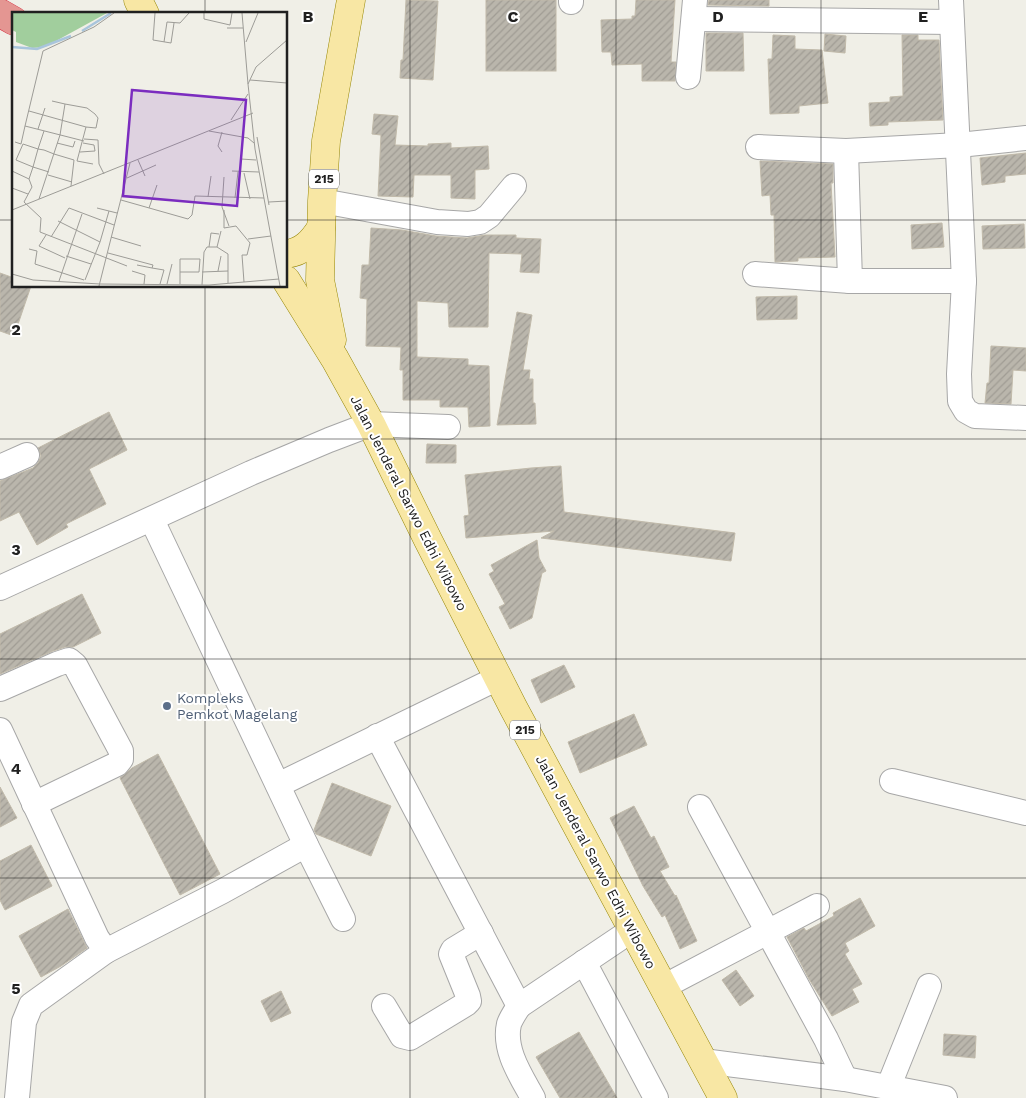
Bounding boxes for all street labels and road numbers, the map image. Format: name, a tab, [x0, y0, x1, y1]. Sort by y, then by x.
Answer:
road number: 215	[309, 170, 339, 188]
street label: Jalan Jenderal Sarwo Edhi Wibowo	[347, 393, 471, 613]
road number: 215	[510, 720, 540, 740]
street label: Jalan Jenderal Sarwo Edhi Wibowo	[533, 752, 659, 972]

